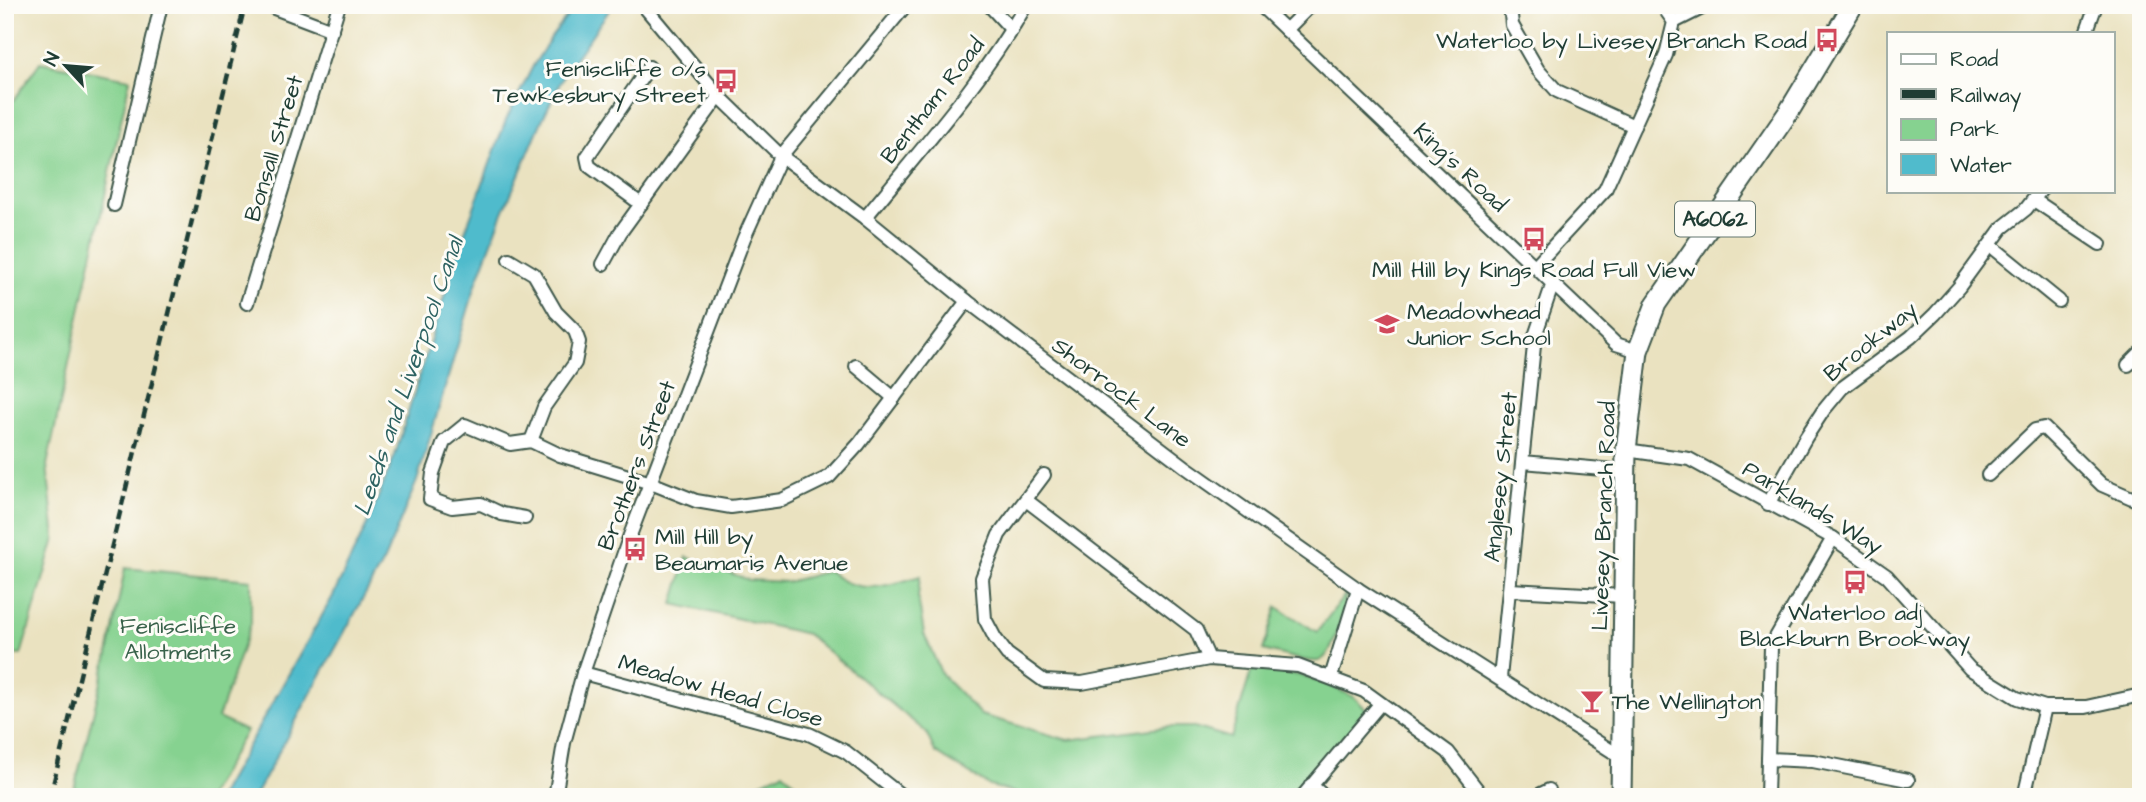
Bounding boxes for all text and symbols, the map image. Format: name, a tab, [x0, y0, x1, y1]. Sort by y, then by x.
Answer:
place label: Waterloo by Livesey Branch Road	[1436, 25, 1807, 58]
bus stop icon: Waterloo by Livesey Branch Road	[1813, 26, 1841, 54]
street label: Bentham Road	[873, 30, 993, 171]
north arrow	[32, 32, 102, 102]
legend	[1887, 32, 2114, 192]
text: Road	[1950, 45, 1998, 74]
text: N	[37, 48, 67, 70]
place label: Feniscliffe o/s Tewkesbury Street	[492, 53, 707, 112]
bus stop icon: Feniscliffe o/s Tewkesbury Street	[712, 67, 740, 95]
street label: Bonsall Street	[237, 71, 312, 225]
text: Railway	[1950, 81, 2022, 112]
text: Park	[1950, 115, 1999, 144]
street label: King's Road	[1406, 116, 1515, 221]
text: Water	[1950, 151, 2012, 180]
road number: A6062	[1675, 202, 1755, 236]
bus stop icon: Mill Hill by Kings Road Full View	[1520, 225, 1548, 253]
water label: Leeds and Liverpool Canal	[345, 229, 474, 520]
place label: Mill Hill by Kings Road Full View	[1372, 254, 1696, 287]
street label: Brookway	[1817, 294, 1925, 390]
place label: Meadowhead Junior School	[1407, 296, 1551, 354]
school or university icon: Meadowhead Junior School	[1373, 310, 1401, 338]
street label: Shorrock Lane	[1045, 330, 1198, 456]
street label: Brothers Street	[590, 375, 684, 555]
street label: Anglesey Street	[1476, 390, 1527, 564]
street label: Livesey Branch Road	[1584, 400, 1625, 631]
street label: Parklands Way	[1736, 453, 1889, 563]
place label: Mill Hill by Beaumaris Avenue	[655, 521, 848, 579]
bus stop icon: Mill Hill by Beaumaris Avenue	[621, 535, 649, 563]
bus stop icon: Waterloo adj Blackburn Brookway	[1841, 568, 1869, 596]
place label: Waterloo adj Blackburn Brookway	[1740, 597, 1971, 656]
park label: Feniscliffe Allotments	[120, 610, 236, 668]
street label: Meadow Head Close	[615, 646, 827, 736]
place label: The Wellington	[1612, 686, 1761, 719]
bar icon: The Wellington	[1578, 687, 1606, 715]

